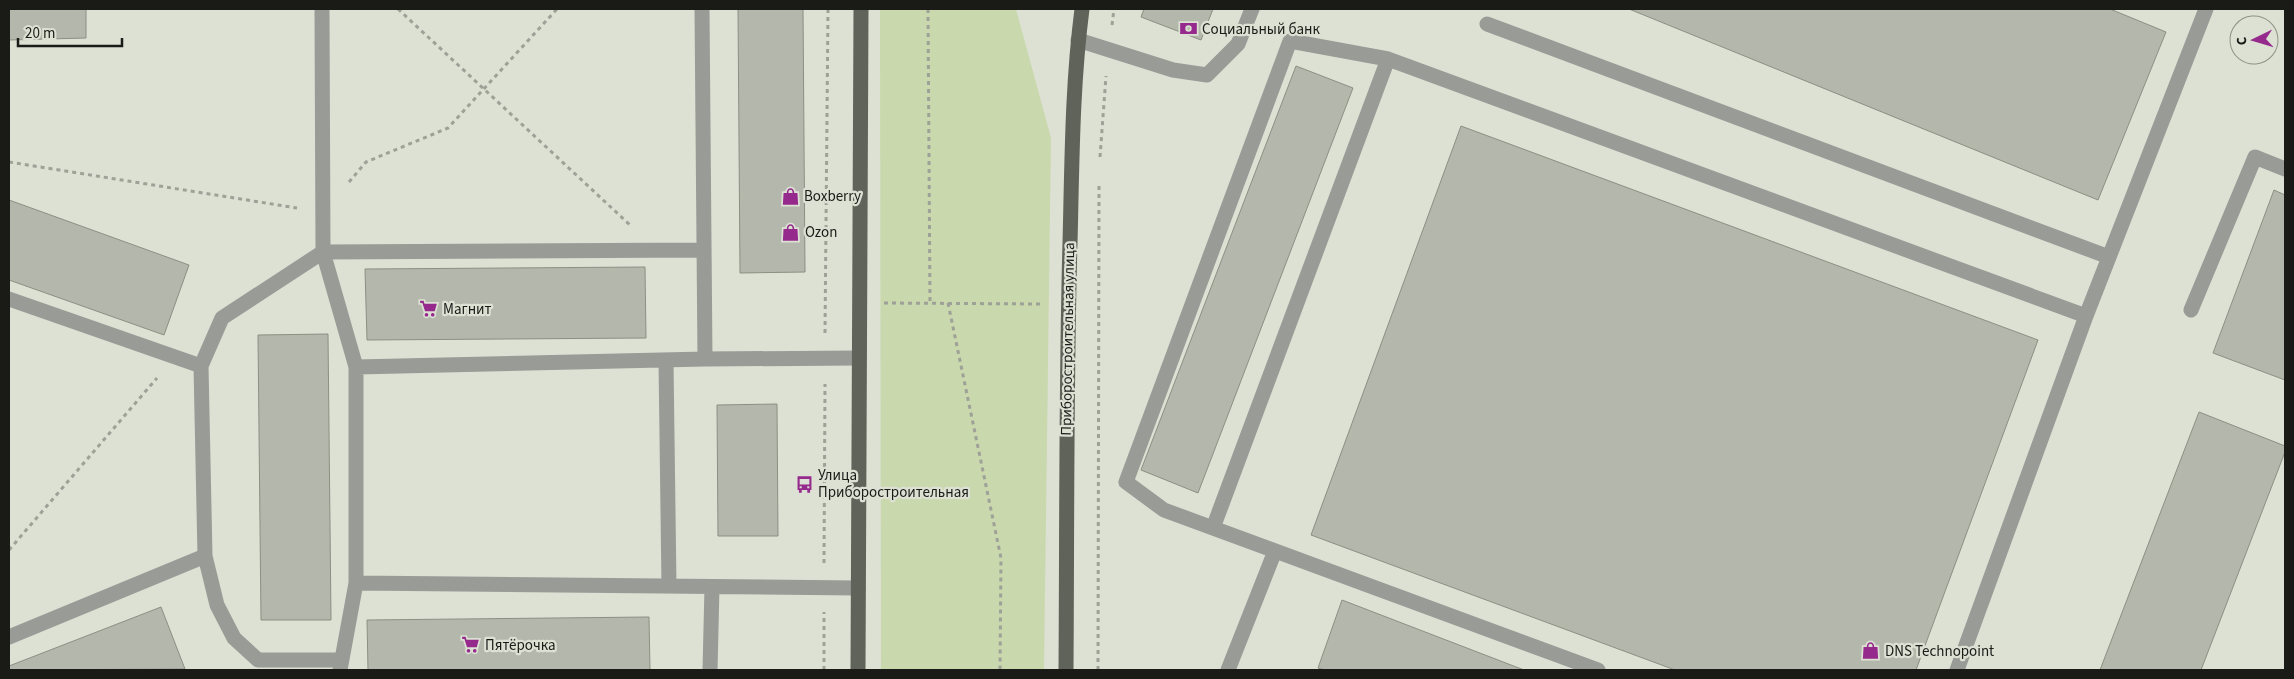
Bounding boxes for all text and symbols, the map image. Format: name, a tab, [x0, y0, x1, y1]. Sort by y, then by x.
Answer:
scale bar	[18, 15, 121, 47]
north arrow	[2229, 15, 2279, 65]
bank icon: Социальный банк	[1178, 19, 1198, 39]
place label: Социальный банк	[1202, 19, 1320, 40]
text: 20 m	[25, 23, 55, 44]
text: С	[2232, 36, 2252, 46]
shop icon: Boxberry	[780, 186, 800, 206]
place label: Boxberry	[804, 186, 861, 207]
shop icon: Ozon	[781, 222, 801, 242]
place label: Ozon	[805, 222, 837, 243]
street label: Приборостроительная улица	[1056, 242, 1080, 436]
supermarket icon: Магнит	[419, 299, 439, 319]
place label: Магнит	[443, 299, 492, 320]
place label: Улица Приборостроительная	[818, 465, 969, 503]
bus stop icon: Улица Приборостроительная	[794, 474, 814, 494]
supermarket icon: Пятёрочка	[461, 635, 481, 655]
place label: Пятёрочка	[485, 635, 556, 656]
shop icon: DNS Technopoint	[1861, 641, 1881, 661]
place label: DNS Technopoint	[1885, 641, 1994, 662]

